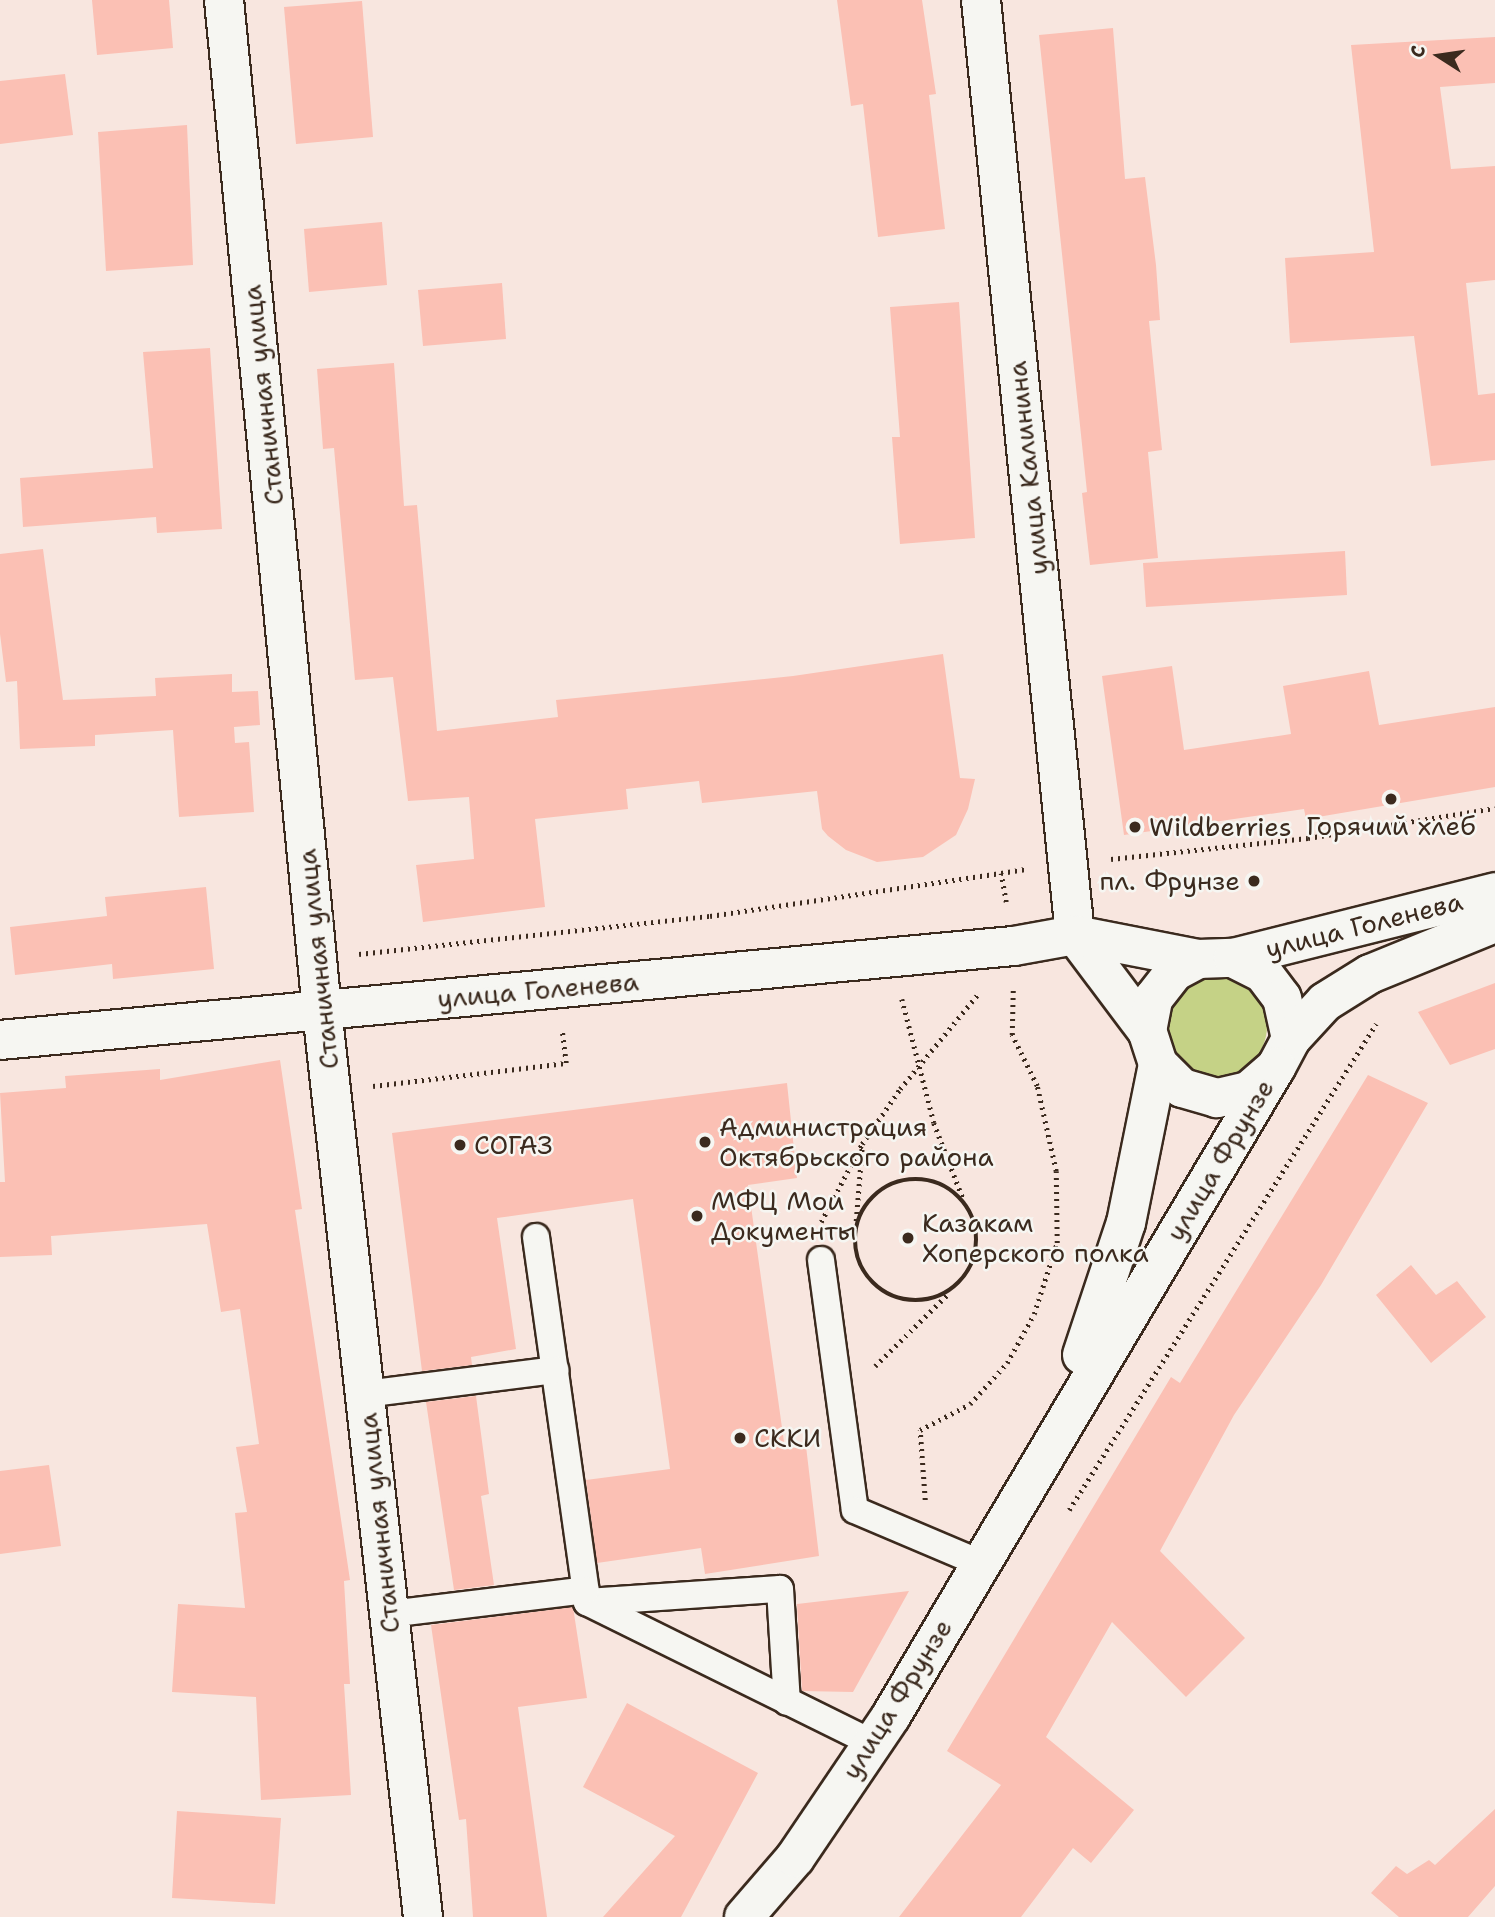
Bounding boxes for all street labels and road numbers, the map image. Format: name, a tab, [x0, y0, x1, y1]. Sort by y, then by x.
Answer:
street label: Станичная улица	[236, 283, 290, 507]
street label: улица Калинина	[1001, 360, 1055, 576]
street label: Станичная улица	[291, 847, 345, 1071]
street label: улица Голенева	[1262, 885, 1466, 965]
street label: улица Голенева	[436, 966, 640, 1014]
street label: улица Фрунзе	[1160, 1074, 1280, 1246]
street label: Станичная улица	[352, 1411, 406, 1635]
street label: улица Фрунзе	[835, 1613, 959, 1785]

